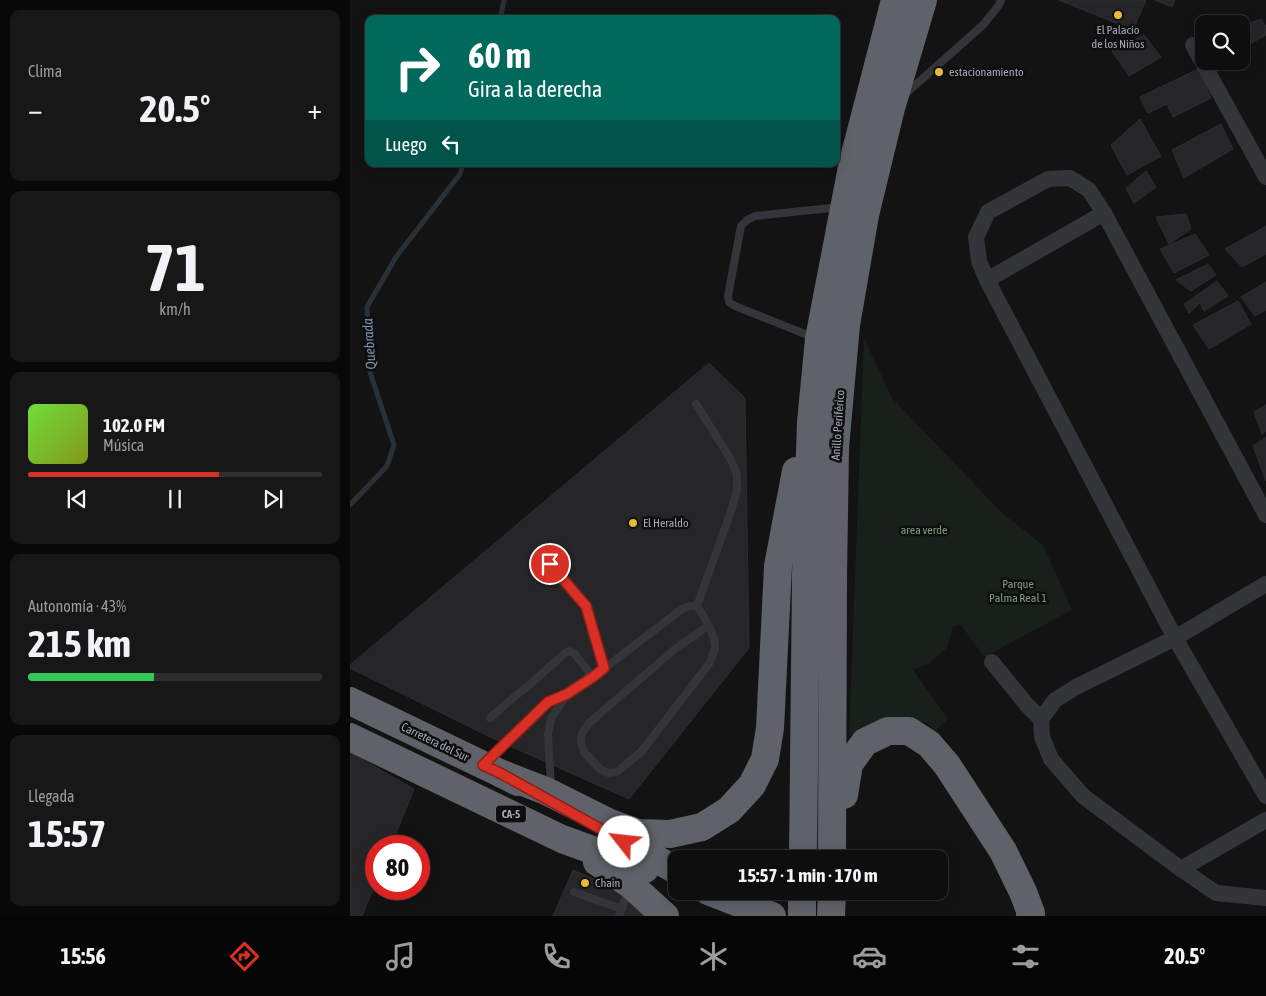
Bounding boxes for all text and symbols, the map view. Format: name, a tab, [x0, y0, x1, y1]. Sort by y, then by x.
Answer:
marker: El Palacio de los Niños	[1112, 9, 1124, 21]
map controls	[1195, 15, 1250, 70]
button: search	[1195, 15, 1250, 70]
place label: El Palacio de los Niños	[1092, 23, 1144, 51]
icon: right	[385, 35, 450, 100]
text: 60 m	[468, 35, 531, 75]
text: Clima	[28, 62, 62, 80]
place label: estacionamiento	[949, 65, 1024, 79]
marker: estacionamiento	[933, 66, 945, 78]
text: Gira a la derecha	[468, 76, 602, 102]
text: 20.5°	[140, 87, 210, 130]
text: −	[28, 93, 43, 125]
text: +	[307, 93, 322, 125]
icon: left	[437, 130, 465, 158]
text: Luego	[385, 133, 427, 155]
text: 71	[144, 230, 206, 305]
text: km/h	[159, 300, 191, 318]
water label: Quebrada	[359, 317, 379, 370]
street label: Anillo Periférico	[829, 389, 847, 461]
text: 102.0 FM	[103, 414, 165, 436]
text: Música	[103, 436, 144, 454]
icon: previous	[63, 485, 91, 513]
icon: pause	[161, 485, 189, 513]
icon: next	[259, 485, 287, 513]
place label: El Heraldo	[643, 516, 689, 530]
marker: El Heraldo	[627, 517, 639, 529]
park label: area verde	[901, 523, 947, 537]
pin	[529, 543, 571, 585]
icon: arrive	[536, 550, 564, 578]
park label: Parque Palma Real 1	[989, 577, 1047, 605]
text: Autonomía · 43%	[28, 597, 126, 615]
text: 215 km	[28, 622, 131, 665]
street label: Carretera del Sur	[399, 720, 471, 765]
text: Llegada	[28, 787, 75, 805]
road number: CA-5	[496, 806, 526, 822]
text: 15:57	[28, 812, 106, 855]
position arrow	[597, 815, 649, 867]
speed limit sign: 80	[365, 835, 430, 900]
text: 15:57 · 1 min · 170 m	[738, 864, 878, 886]
place label: Chain	[595, 876, 620, 890]
marker: Chain	[579, 877, 591, 889]
icon: directions	[227, 939, 262, 974]
icon: music	[383, 939, 418, 974]
icon: phone	[539, 939, 574, 974]
icon: climate	[696, 939, 731, 974]
icon: car	[852, 939, 887, 974]
icon: filters	[1008, 939, 1043, 974]
text: 15:56	[61, 943, 106, 969]
text: 20.5°	[1164, 943, 1205, 969]

